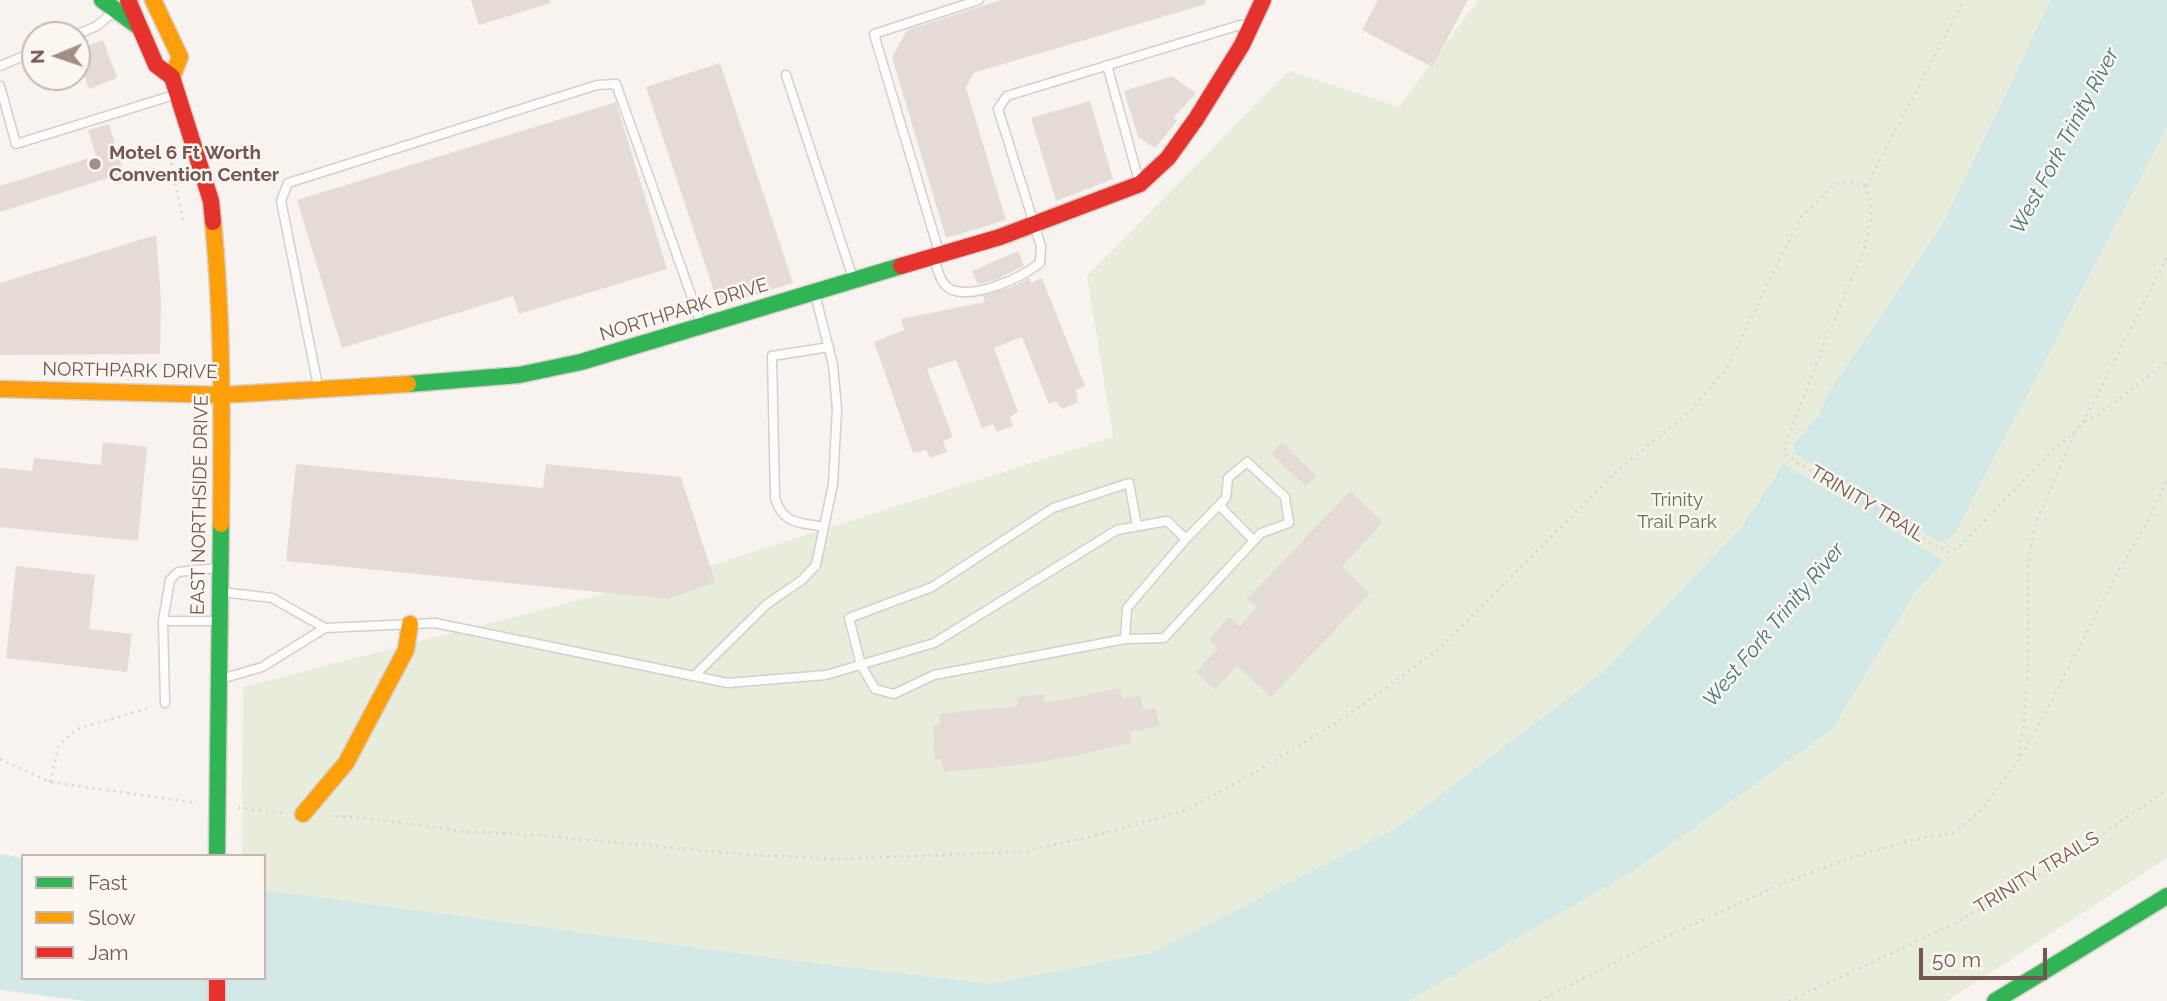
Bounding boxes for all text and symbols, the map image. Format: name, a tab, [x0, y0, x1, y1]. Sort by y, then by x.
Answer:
north arrow	[21, 21, 91, 91]
water label: West Fork Trinity River	[2005, 44, 2125, 238]
text: N	[26, 49, 48, 64]
place label: Motel 6 Ft Worth Convention Center	[109, 142, 279, 186]
marker: Motel 6 Ft Worth Convention Center	[87, 156, 103, 172]
street label: NORTHPARK DRIVE	[597, 273, 771, 347]
street label: NORTHPARK DRIVE	[42, 358, 218, 384]
street label: EAST NORTHSIDE DRIVE	[187, 395, 213, 615]
street label: TRINITY TRAIL	[1806, 461, 1928, 547]
park label: Trinity Trail Park	[1637, 489, 1717, 533]
water label: West Fork Trinity River	[1698, 538, 1850, 712]
street label: TRINITY TRAILS	[1971, 827, 2103, 919]
legend	[21, 854, 266, 980]
text: Fast	[88, 870, 128, 895]
text: Slow	[88, 905, 136, 930]
scale bar	[1922, 934, 2050, 978]
text: Jam	[88, 940, 129, 965]
text: 50 m	[1932, 947, 1981, 972]

